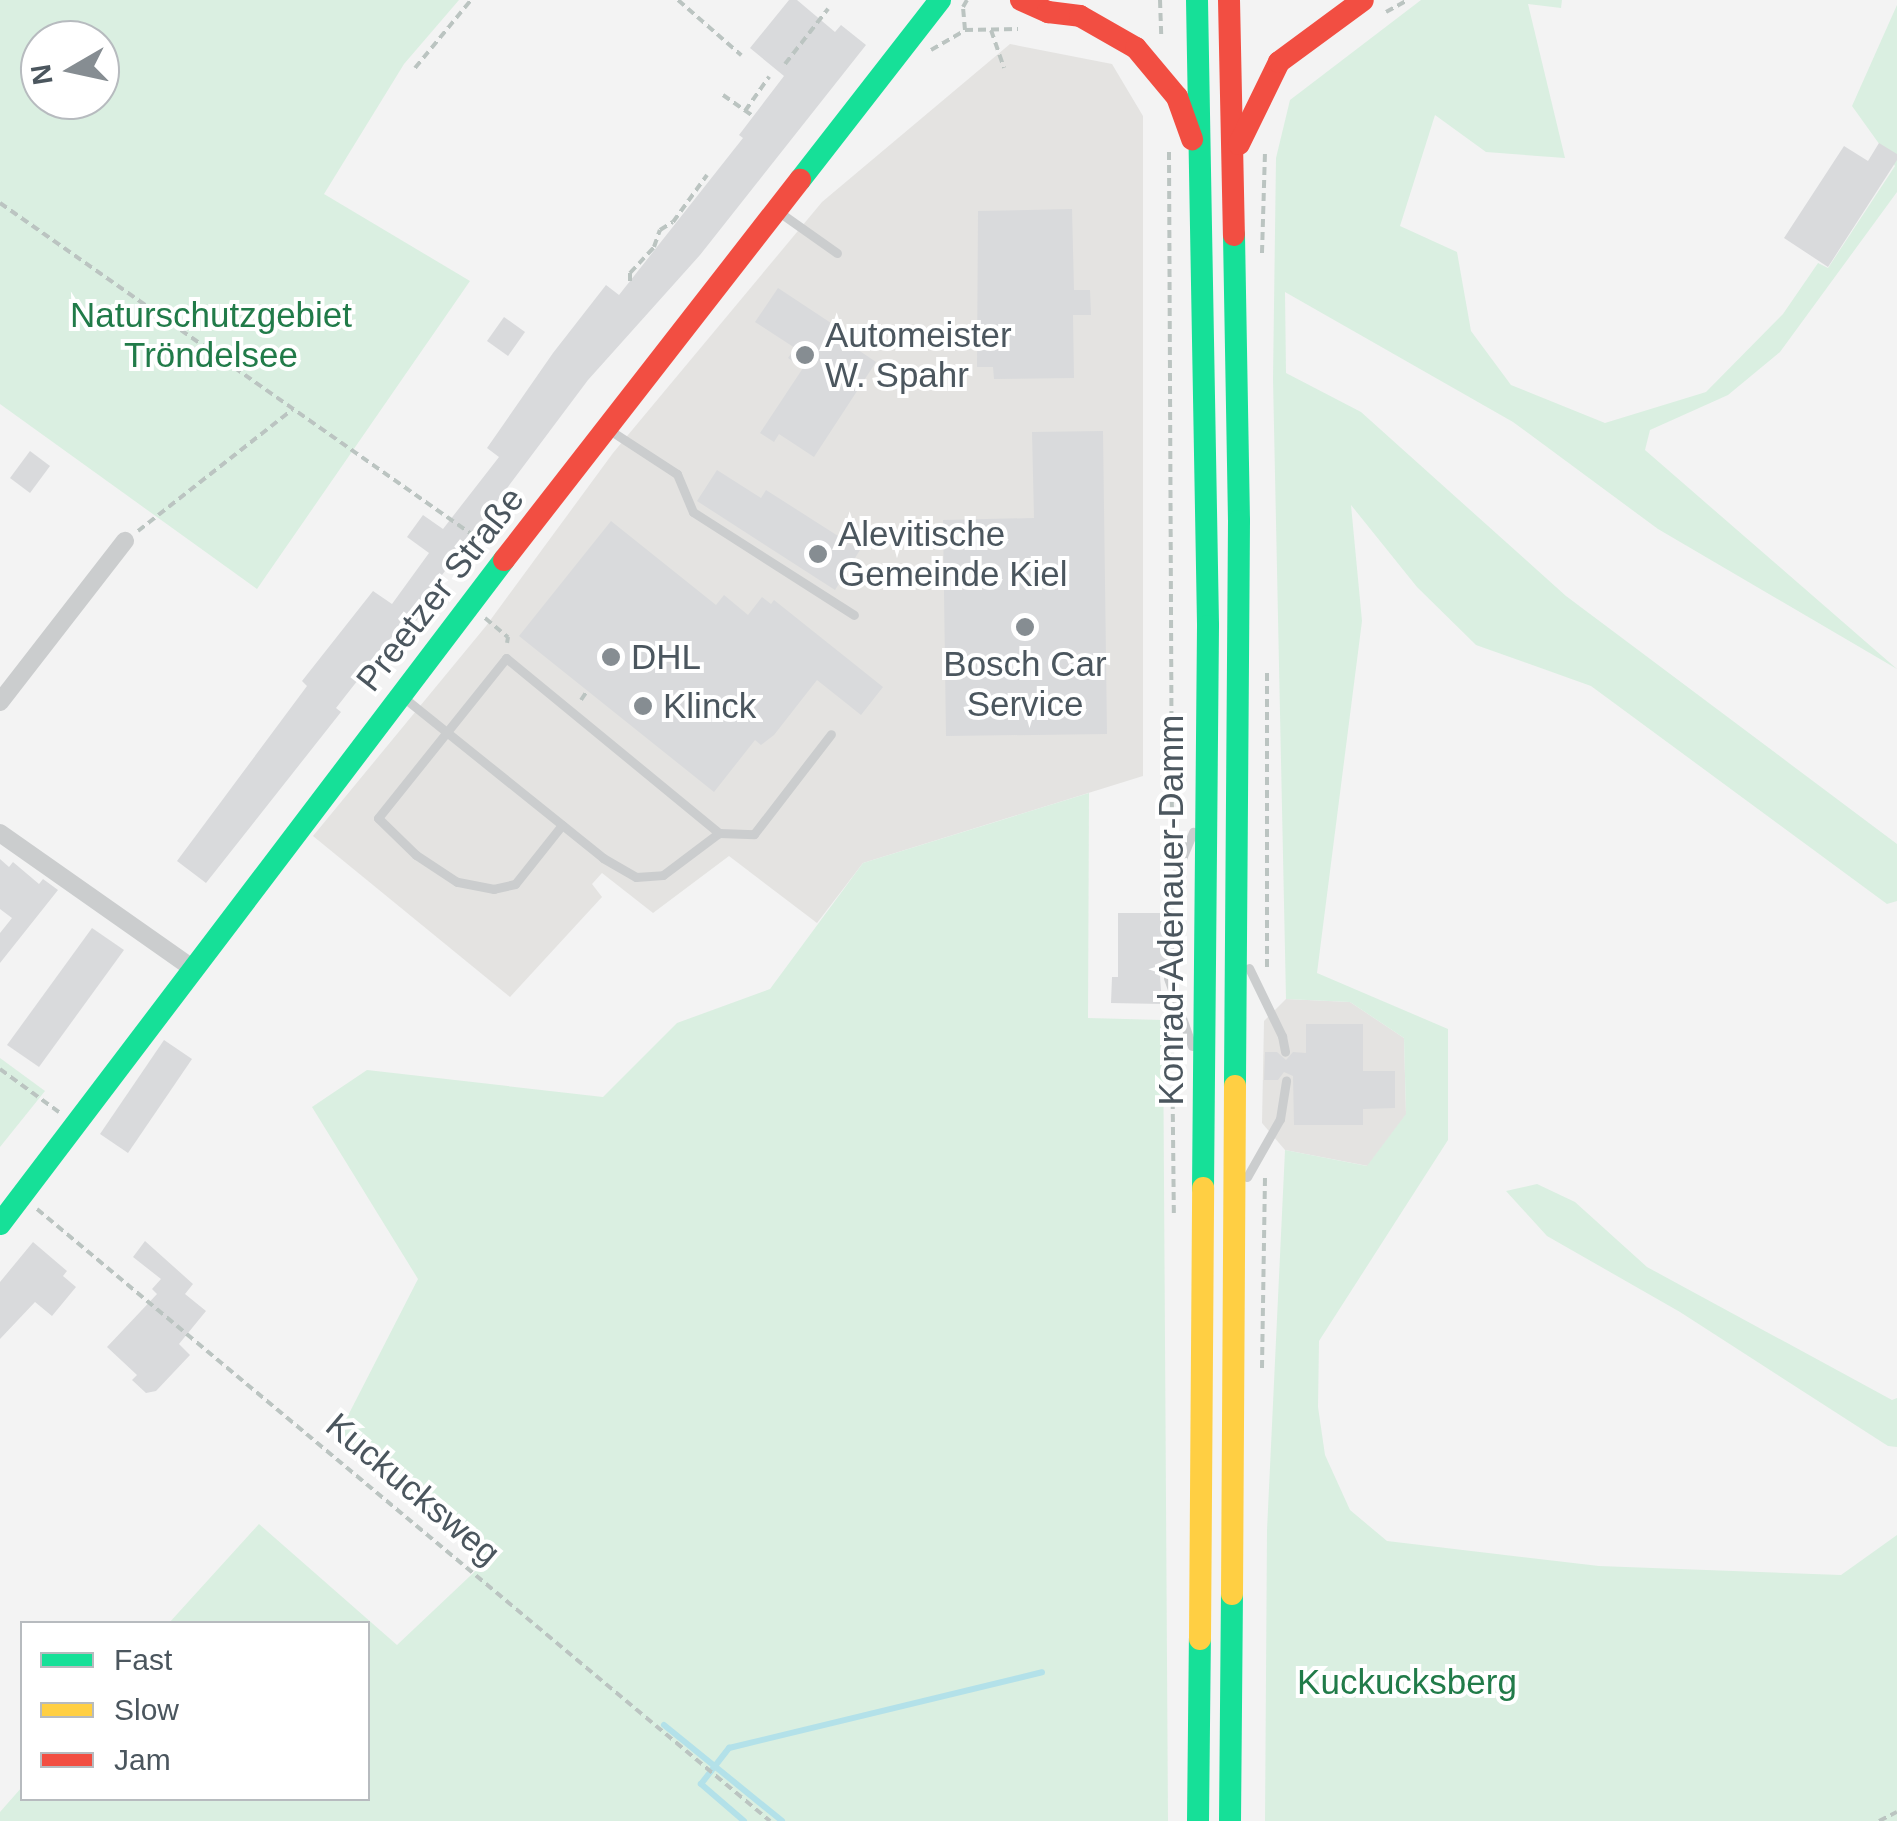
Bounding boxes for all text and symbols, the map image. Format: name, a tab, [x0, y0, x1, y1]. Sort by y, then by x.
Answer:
north arrow	[20, 20, 120, 120]
text: N	[25, 62, 59, 87]
park label: Naturschutzgebiet Tröndelsee	[70, 294, 352, 376]
place label: Automeister W. Spahr	[825, 314, 1012, 396]
marker: Automeister W. Spahr	[794, 344, 816, 366]
street label: Preetzer Straße	[347, 479, 533, 699]
place label: Alevitische Gemeinde Kiel	[838, 513, 1068, 595]
marker: Alevitische Gemeinde Kiel	[807, 543, 829, 565]
marker: Bosch Car Service	[1014, 616, 1036, 638]
place label: DHL	[631, 636, 701, 678]
place label: Bosch Car Service	[943, 643, 1107, 725]
marker: DHL	[600, 646, 622, 668]
place label: Klinck	[663, 685, 756, 727]
marker: Klinck	[632, 695, 654, 717]
street label: Konrad-Adenauer-Damm	[1150, 714, 1192, 1106]
street label: Kuckucksweg	[318, 1404, 508, 1574]
legend	[20, 1621, 370, 1801]
text: Fast	[114, 1643, 172, 1676]
park label: Kuckucksberg	[1297, 1661, 1517, 1703]
text: Slow	[114, 1693, 179, 1726]
text: Jam	[114, 1743, 171, 1776]

